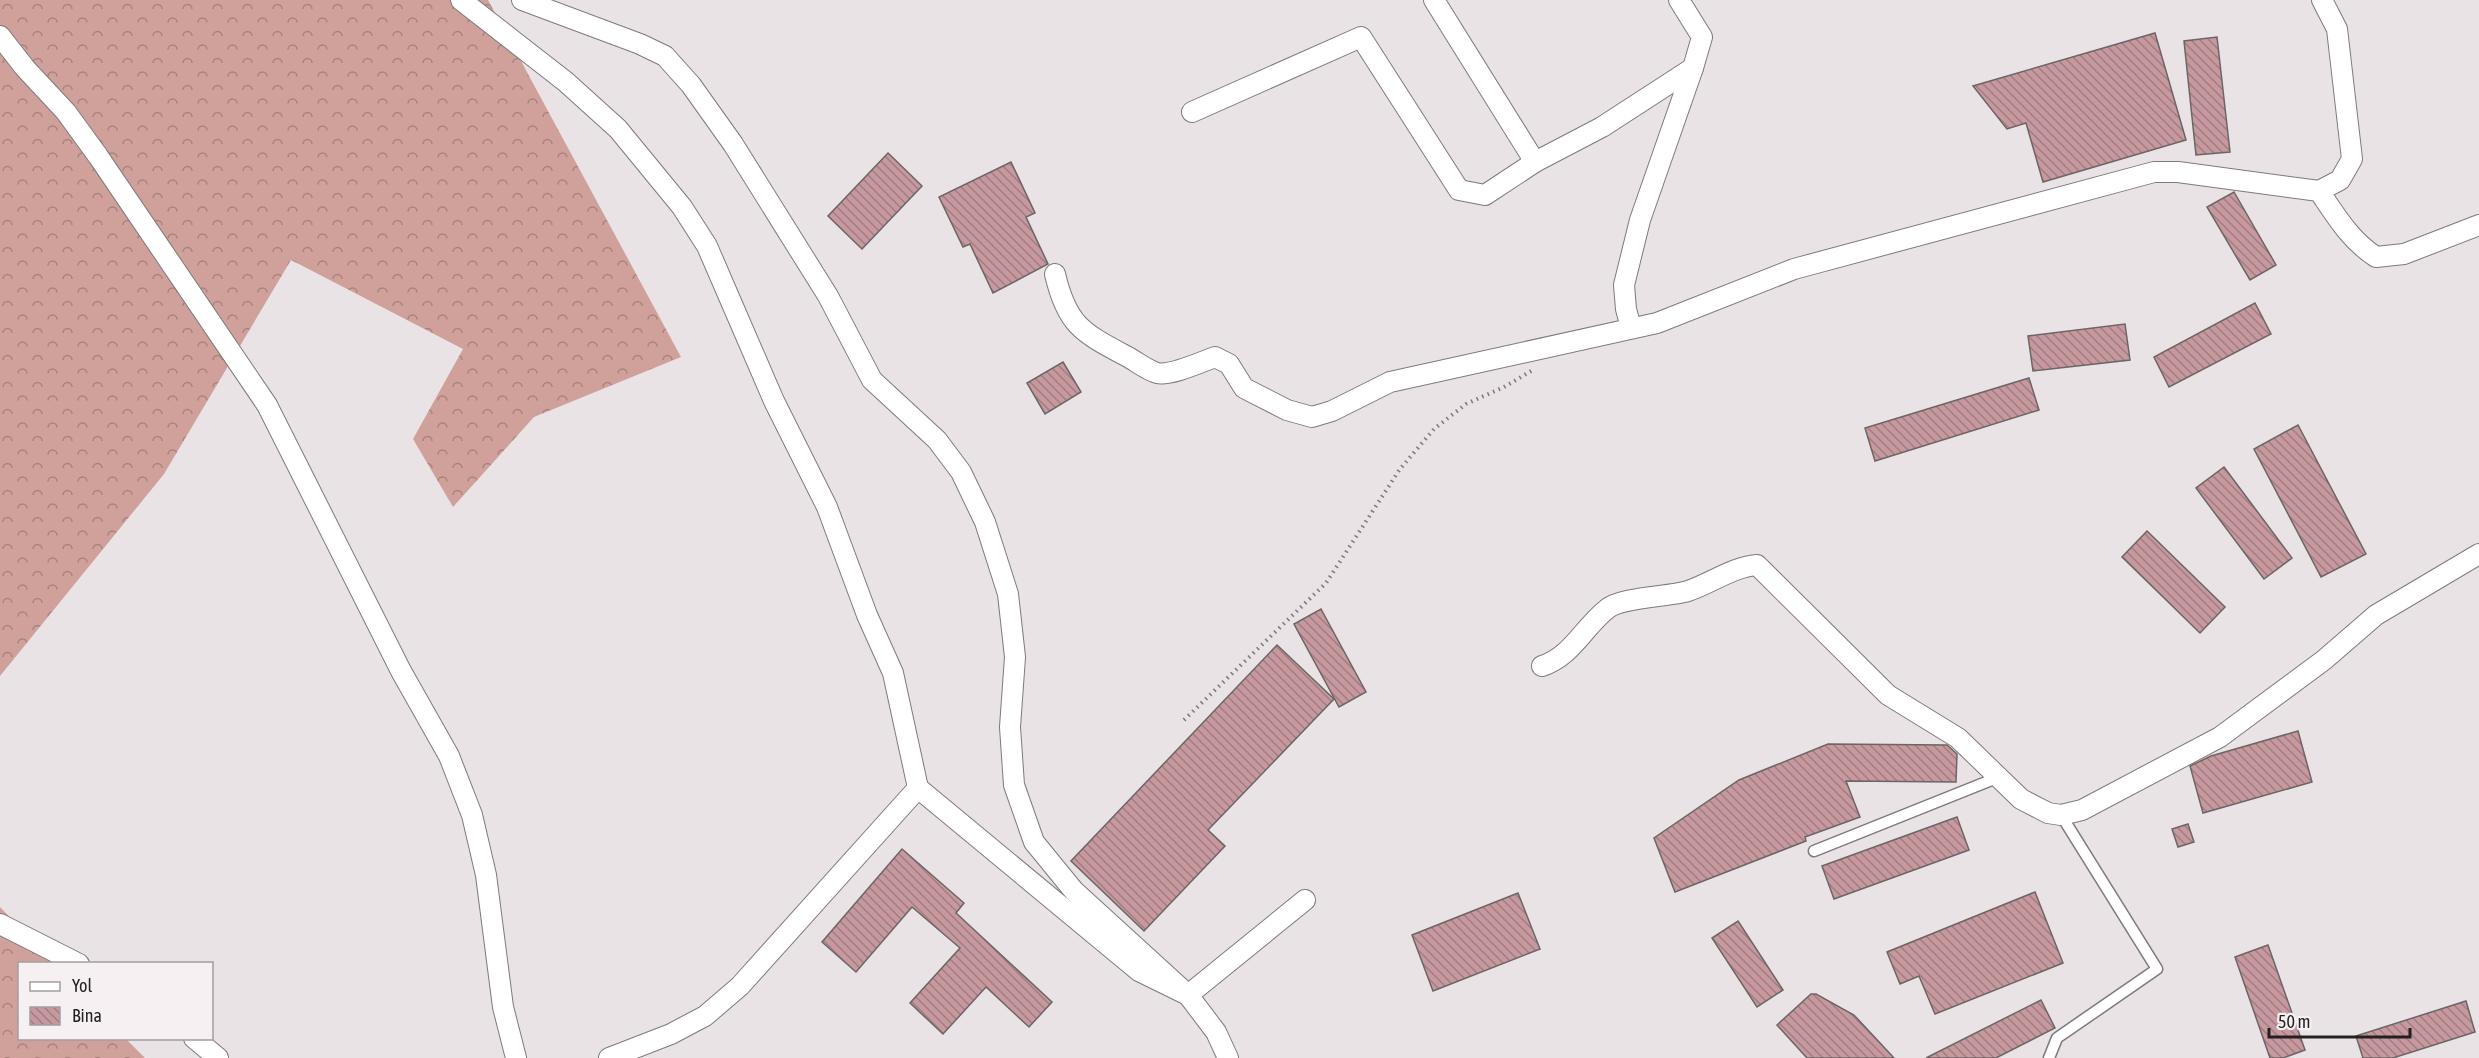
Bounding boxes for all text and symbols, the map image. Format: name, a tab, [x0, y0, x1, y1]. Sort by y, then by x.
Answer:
legend	[18, 962, 213, 1040]
text: Yol	[72, 975, 92, 996]
scale bar	[2269, 1001, 2410, 1039]
text: Bina	[72, 1005, 102, 1026]
text: 50 m	[2278, 1011, 2310, 1032]

